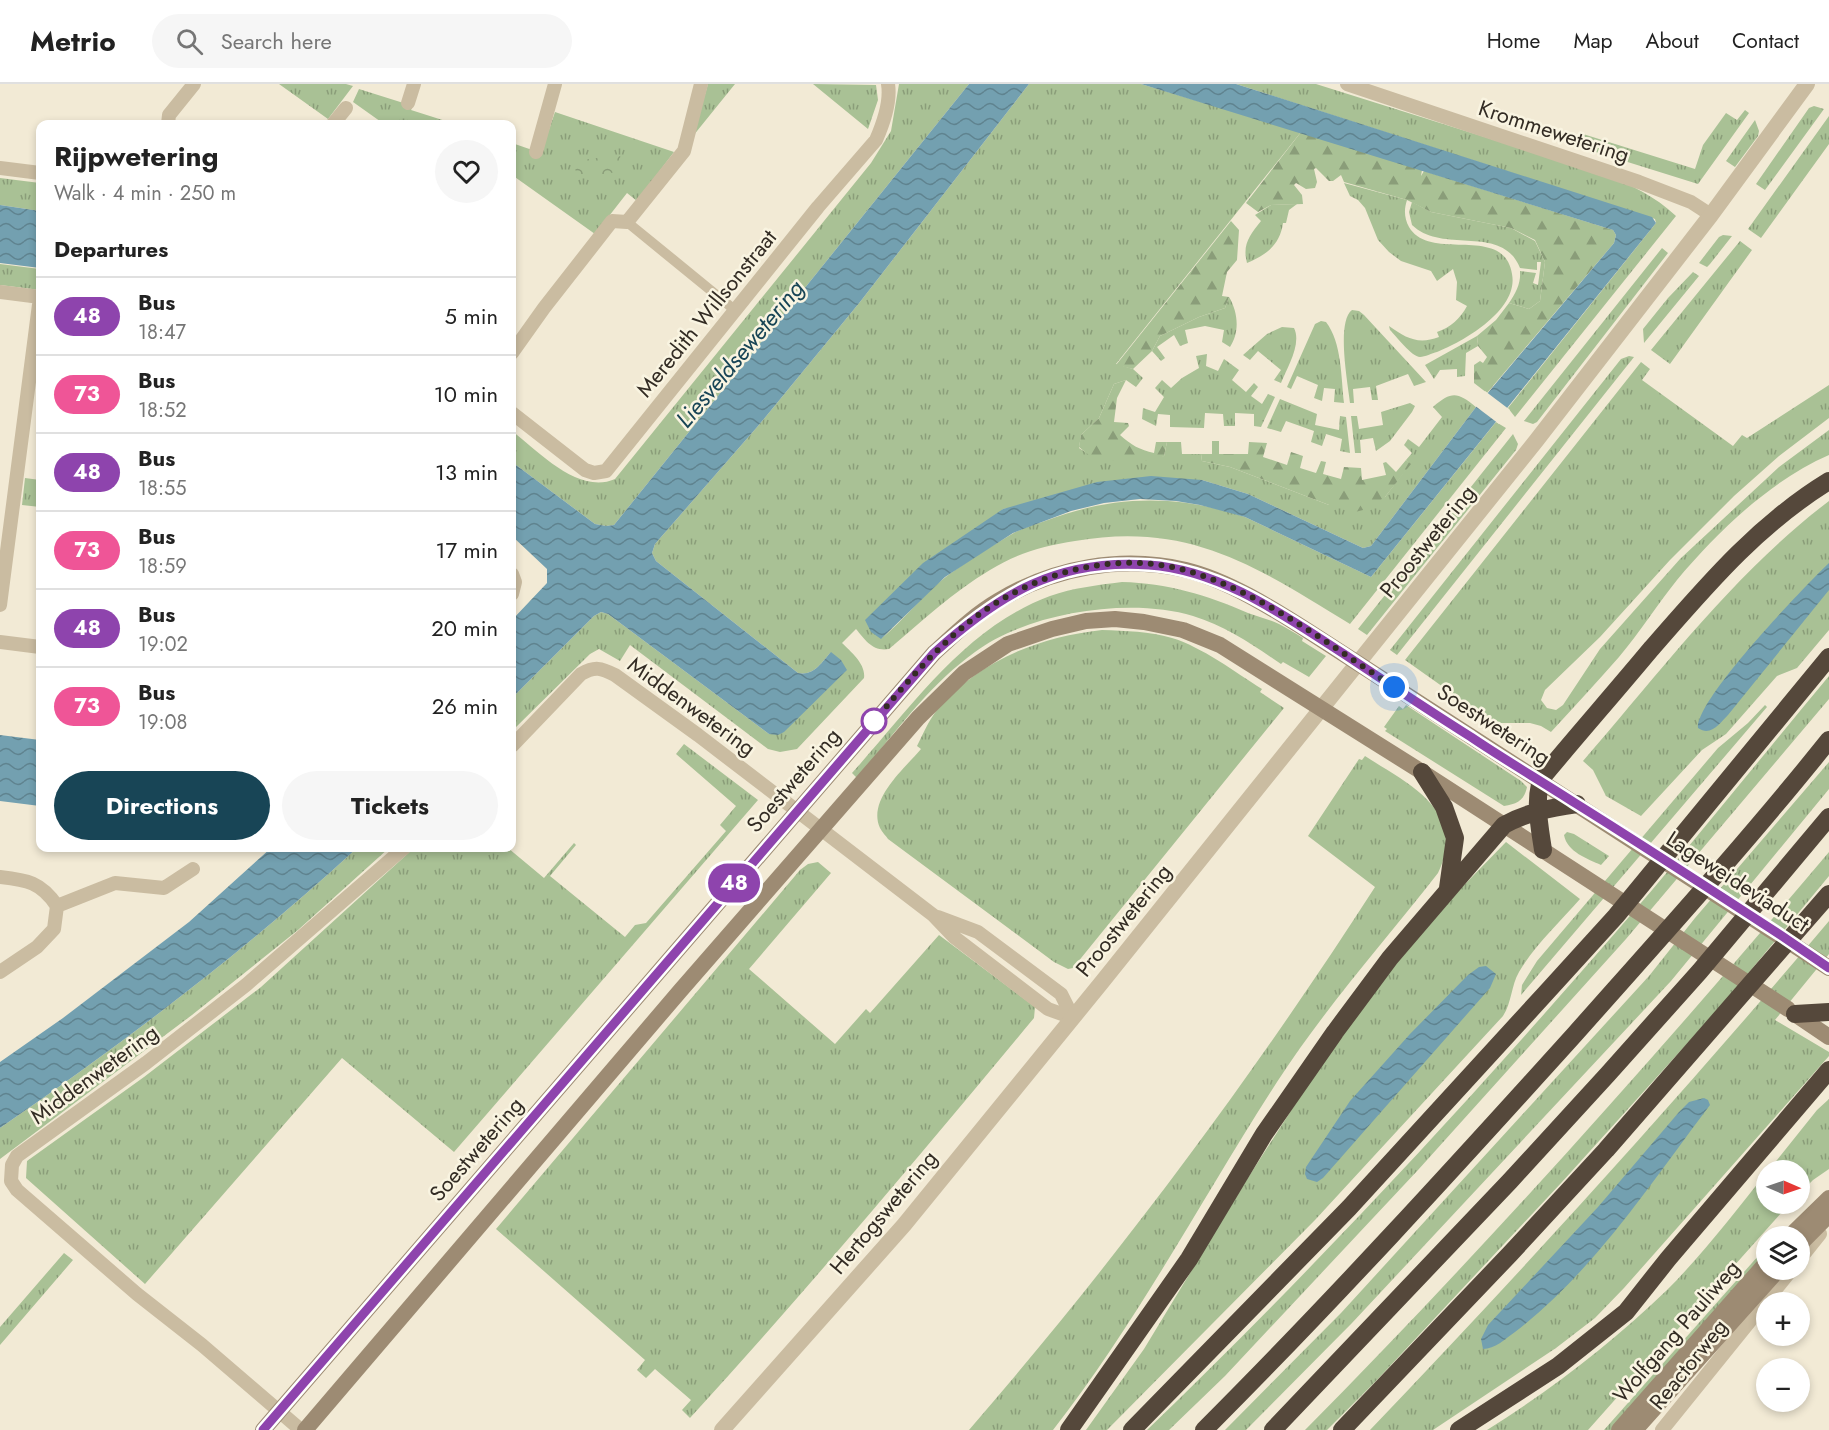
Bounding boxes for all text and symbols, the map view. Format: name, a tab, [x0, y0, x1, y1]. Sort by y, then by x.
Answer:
search box	[152, 14, 572, 68]
text: Metrio	[30, 21, 116, 62]
icon: search	[173, 25, 206, 58]
text: Search here	[221, 25, 332, 57]
text: Home	[1487, 26, 1540, 56]
text: Map	[1573, 26, 1613, 56]
text: About	[1646, 26, 1699, 56]
text: Contact	[1732, 26, 1799, 56]
street label: Krommewetering	[1474, 92, 1634, 170]
text: Rijpwetering	[54, 136, 219, 177]
button: heart	[435, 140, 498, 203]
text: Walk · 4 min · 250 m	[54, 179, 236, 208]
street label: Meredith Willsonstraat	[628, 222, 784, 404]
text: Departures	[54, 233, 168, 265]
water label: Liesveldsewetering	[667, 272, 812, 435]
text: Bus	[138, 286, 175, 318]
text: 5 min	[445, 300, 498, 332]
text: 48	[73, 301, 101, 331]
text: 18:47	[138, 318, 186, 347]
text: Bus	[138, 364, 175, 396]
text: 10 min	[434, 378, 498, 410]
text: 73	[74, 379, 100, 409]
text: 18:52	[138, 396, 187, 425]
text: Bus	[138, 442, 175, 474]
text: 13 min	[435, 456, 498, 488]
text: 48	[73, 457, 101, 487]
text: 18:55	[138, 474, 186, 503]
street label: Proostwetering	[1371, 478, 1483, 604]
text: Bus	[138, 520, 175, 552]
text: 17 min	[436, 534, 498, 566]
text: 73	[74, 535, 100, 565]
text: 18:59	[138, 552, 187, 581]
text: Bus	[138, 598, 175, 630]
text: 20 min	[431, 612, 498, 644]
text: 48	[73, 613, 101, 643]
text: 19:02	[138, 630, 188, 659]
street label: Middenwetering	[621, 649, 763, 763]
your location	[1379, 672, 1409, 702]
street label: Soestwetering	[1431, 675, 1557, 773]
text: Bus	[138, 676, 175, 708]
text: 26 min	[432, 690, 498, 722]
text: 73	[74, 691, 100, 721]
text: 19:08	[138, 708, 187, 737]
unlabelled marker	[861, 708, 887, 734]
street label: Soestwetering	[738, 721, 848, 839]
button: Directions	[54, 771, 270, 840]
button: Tickets	[282, 771, 498, 840]
street label: Lageweideviaduct	[1660, 823, 1817, 940]
street label: Proostwetering	[1067, 857, 1179, 983]
line badge: 48	[707, 864, 761, 902]
text: 48	[720, 868, 748, 898]
street label: Middenwetering	[23, 1017, 165, 1131]
street label: Soestwetering	[421, 1090, 531, 1208]
street label: Hertogswetering	[822, 1143, 944, 1281]
north arrow	[1756, 1160, 1810, 1214]
map controls	[1756, 1160, 1810, 1412]
button: layers	[1756, 1226, 1810, 1280]
street label: Wolfgang Pauliweg	[1605, 1253, 1747, 1409]
button: +	[1756, 1292, 1810, 1346]
street label: Reactorweg	[1641, 1312, 1735, 1416]
button: −	[1756, 1358, 1810, 1412]

